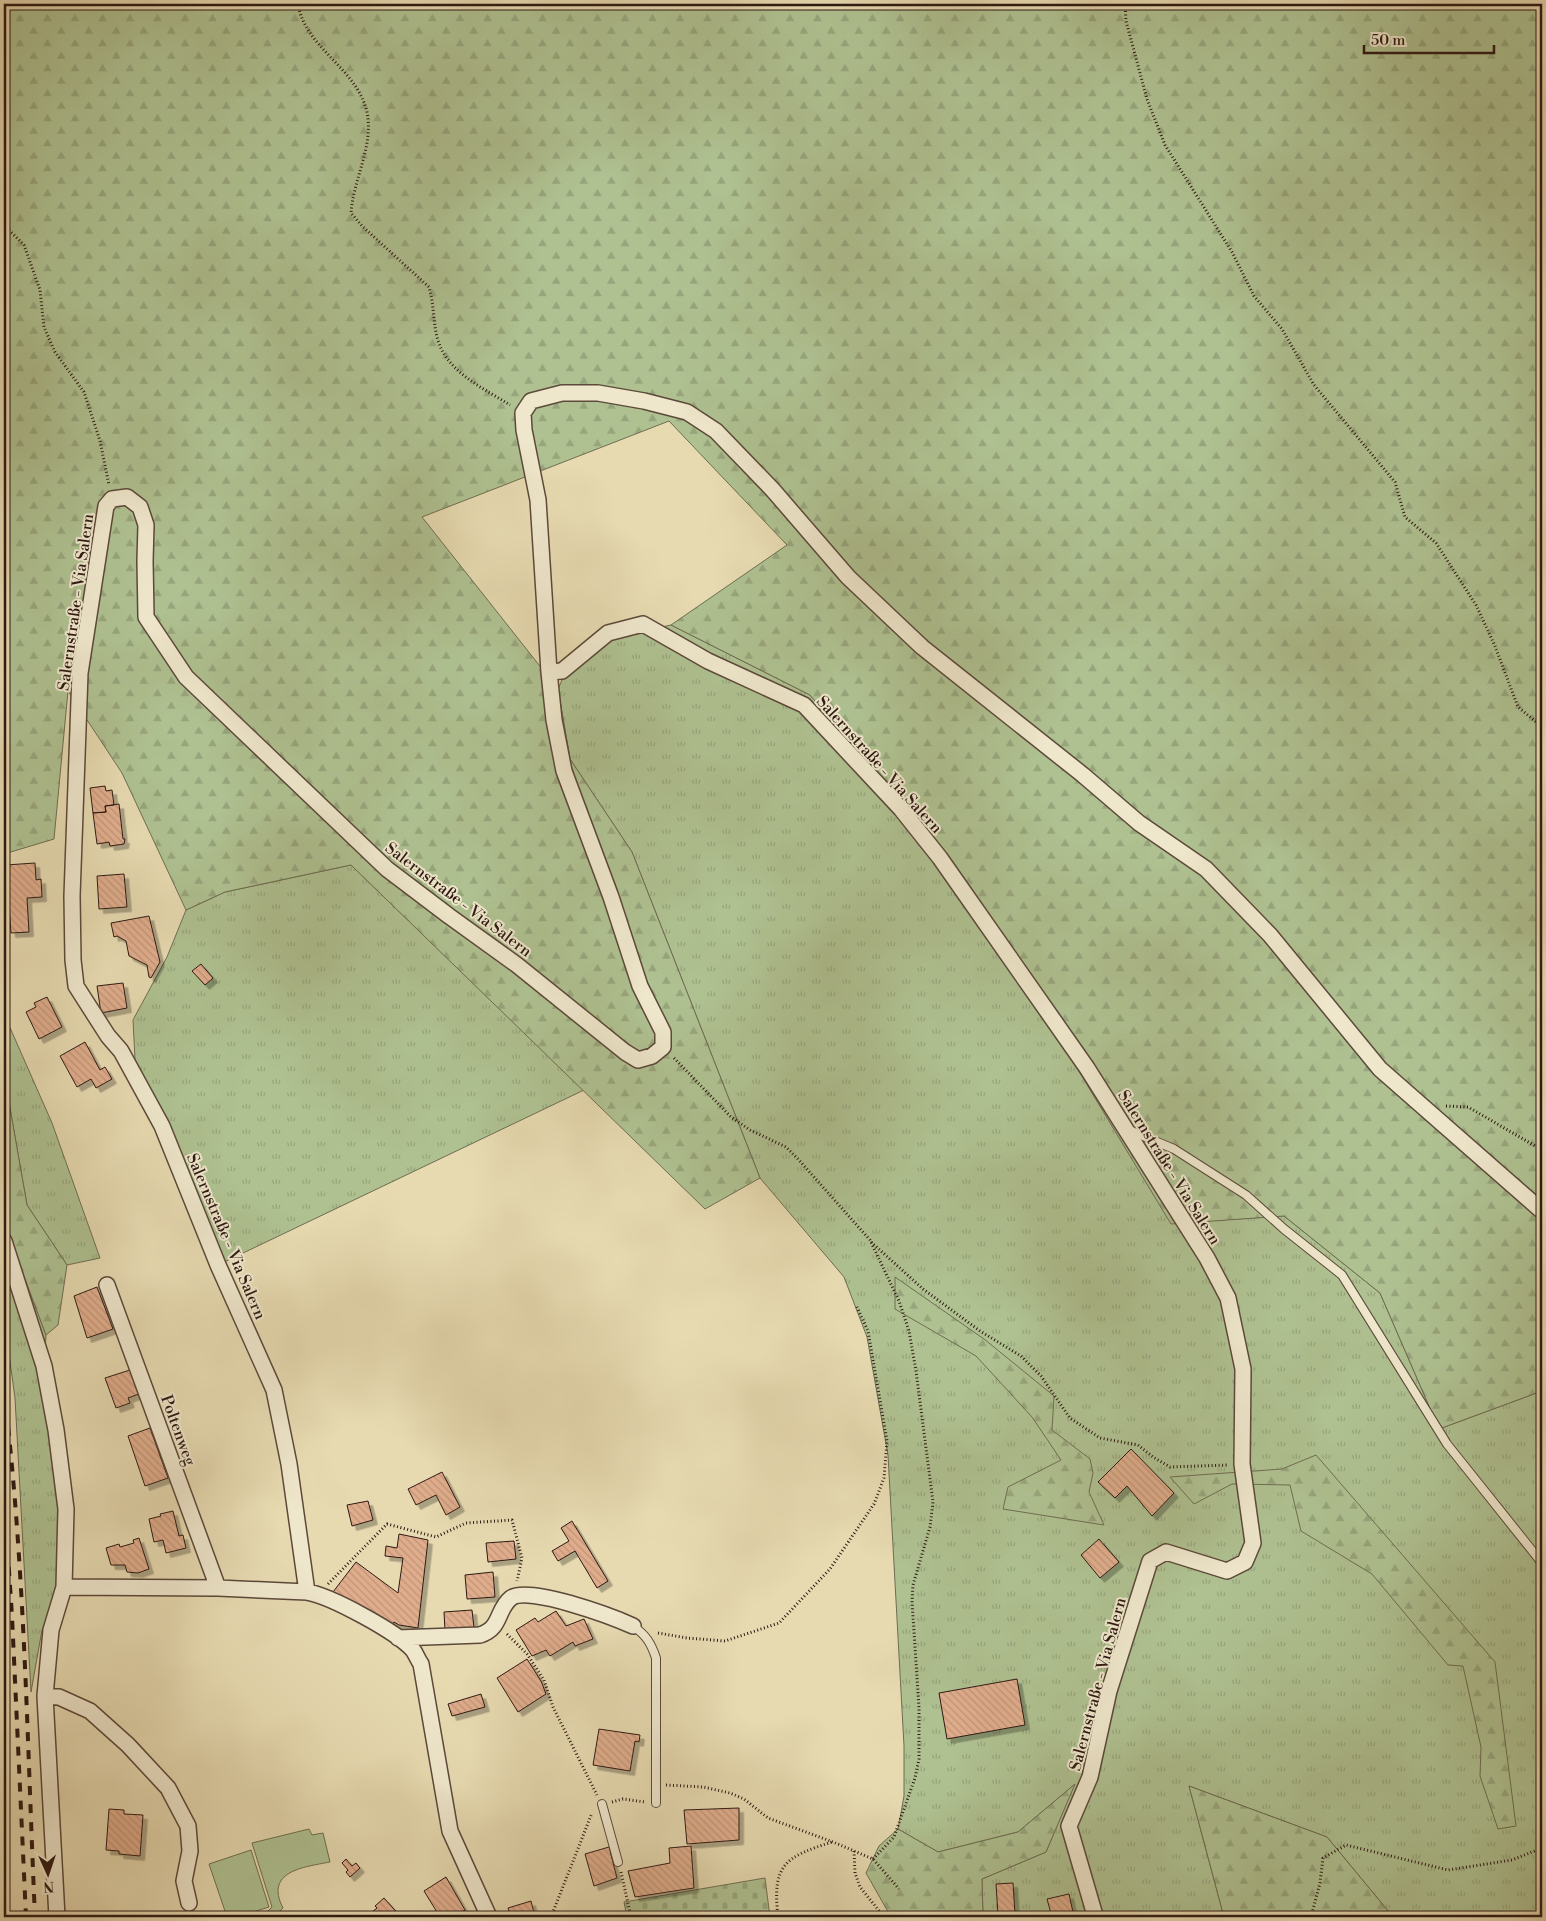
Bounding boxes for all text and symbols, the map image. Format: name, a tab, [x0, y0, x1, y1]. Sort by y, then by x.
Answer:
scale bar	[1364, 22, 1494, 54]
text: 50 m	[1371, 31, 1405, 50]
street label: Salernstraße - Via Salern	[54, 512, 98, 692]
street label: Salernstraße - Via Salern	[812, 692, 947, 838]
street label: Salernstraße - Via Salern	[381, 838, 536, 962]
street label: Salernstraße - Via Salern	[1113, 1087, 1225, 1249]
street label: Salernstraße - Via Salern	[182, 1150, 270, 1323]
street label: Poltenweg	[156, 1392, 200, 1469]
street label: Salernstraße - Via Salern	[1065, 1595, 1131, 1773]
north arrow	[22, 1848, 72, 1898]
text: N	[43, 1877, 55, 1895]

